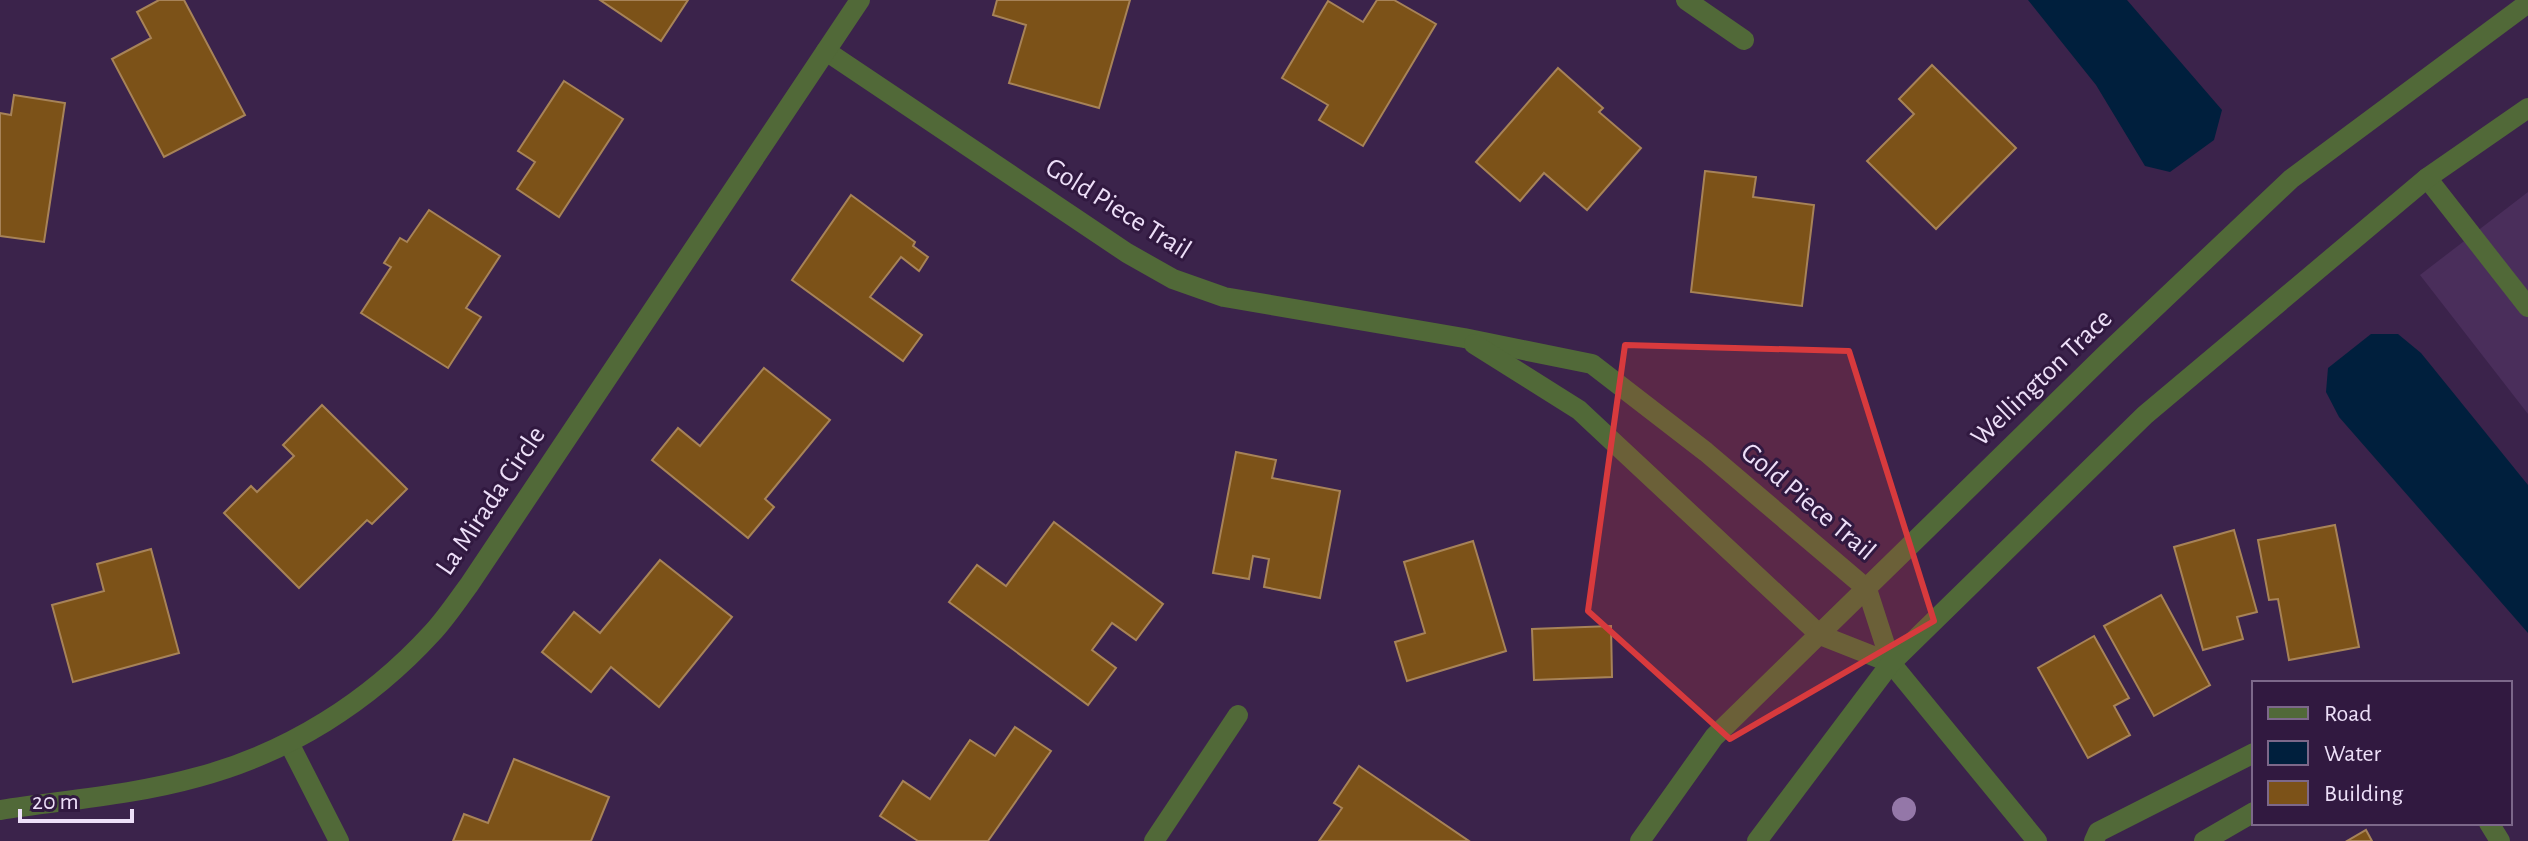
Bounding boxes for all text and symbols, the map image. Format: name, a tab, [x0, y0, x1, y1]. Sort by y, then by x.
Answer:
street label: Gold Piece Trail	[1040, 153, 1196, 265]
street label: Wellington Trace	[1966, 304, 2118, 452]
street label: La Mirada Circle	[431, 422, 551, 580]
street label: Gold Piece Trail	[1735, 438, 1881, 566]
legend	[2252, 681, 2512, 825]
text: Road	[2324, 702, 2372, 726]
text: Water	[2324, 742, 2382, 766]
scale bar	[20, 773, 132, 823]
text: Building	[2324, 782, 2403, 806]
text: 20 m	[32, 790, 79, 814]

